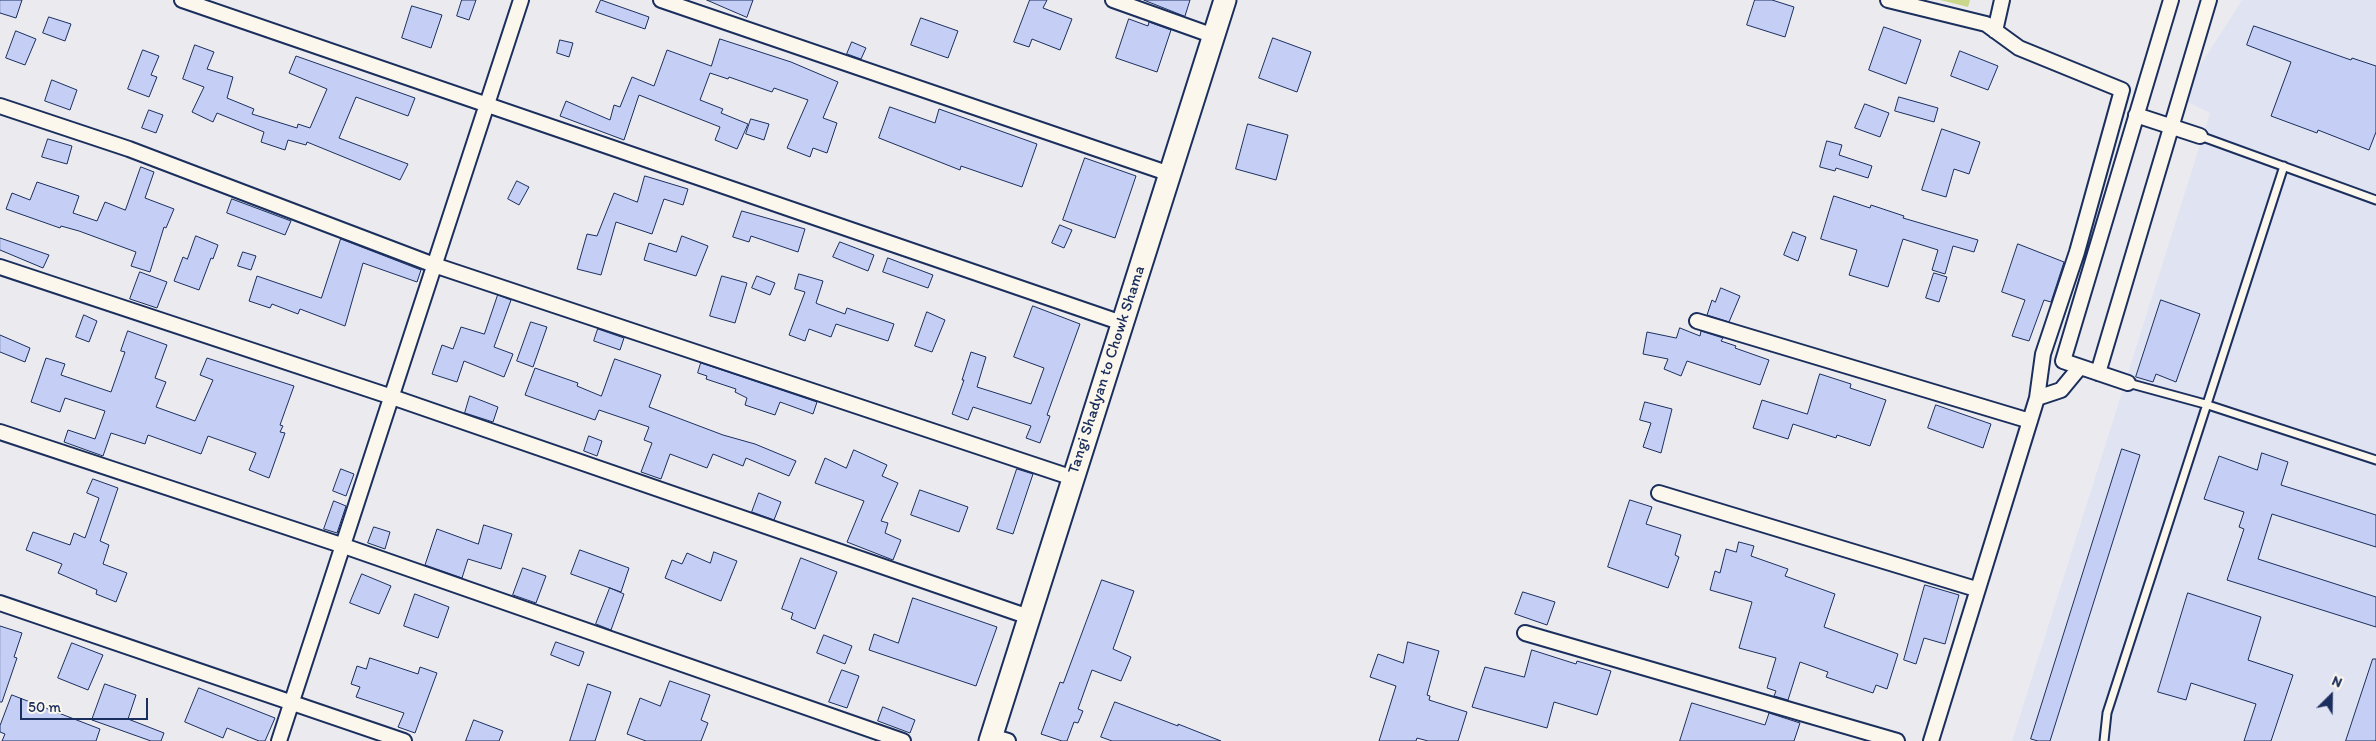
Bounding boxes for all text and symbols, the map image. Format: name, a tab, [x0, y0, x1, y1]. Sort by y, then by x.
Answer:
street label: Tangi Shadyan to Chowk Shama	[1064, 264, 1150, 476]
north arrow	[2306, 671, 2356, 721]
text: N	[2329, 672, 2345, 691]
scale bar	[22, 688, 150, 720]
text: 50 m	[28, 698, 61, 716]

